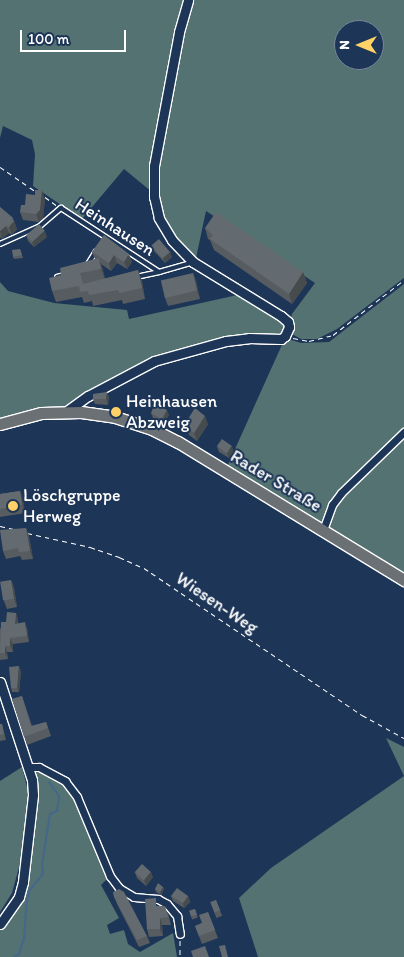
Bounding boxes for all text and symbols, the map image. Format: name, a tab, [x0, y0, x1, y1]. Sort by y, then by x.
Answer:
scale bar	[22, 20, 129, 52]
north arrow	[334, 20, 384, 70]
text: 100 m	[28, 30, 69, 48]
text: N	[336, 40, 353, 50]
street label: Heinhausen	[71, 193, 159, 261]
place label: Heinhausen Abzweig	[126, 391, 217, 434]
marker: Heinhausen Abzweig	[110, 406, 122, 418]
street label: Rader Straße	[227, 445, 325, 517]
place label: Löschgruppe Herweg	[23, 485, 121, 528]
marker: Löschgruppe Herweg	[7, 500, 19, 512]
street label: Wiesen-Weg	[172, 568, 262, 638]

